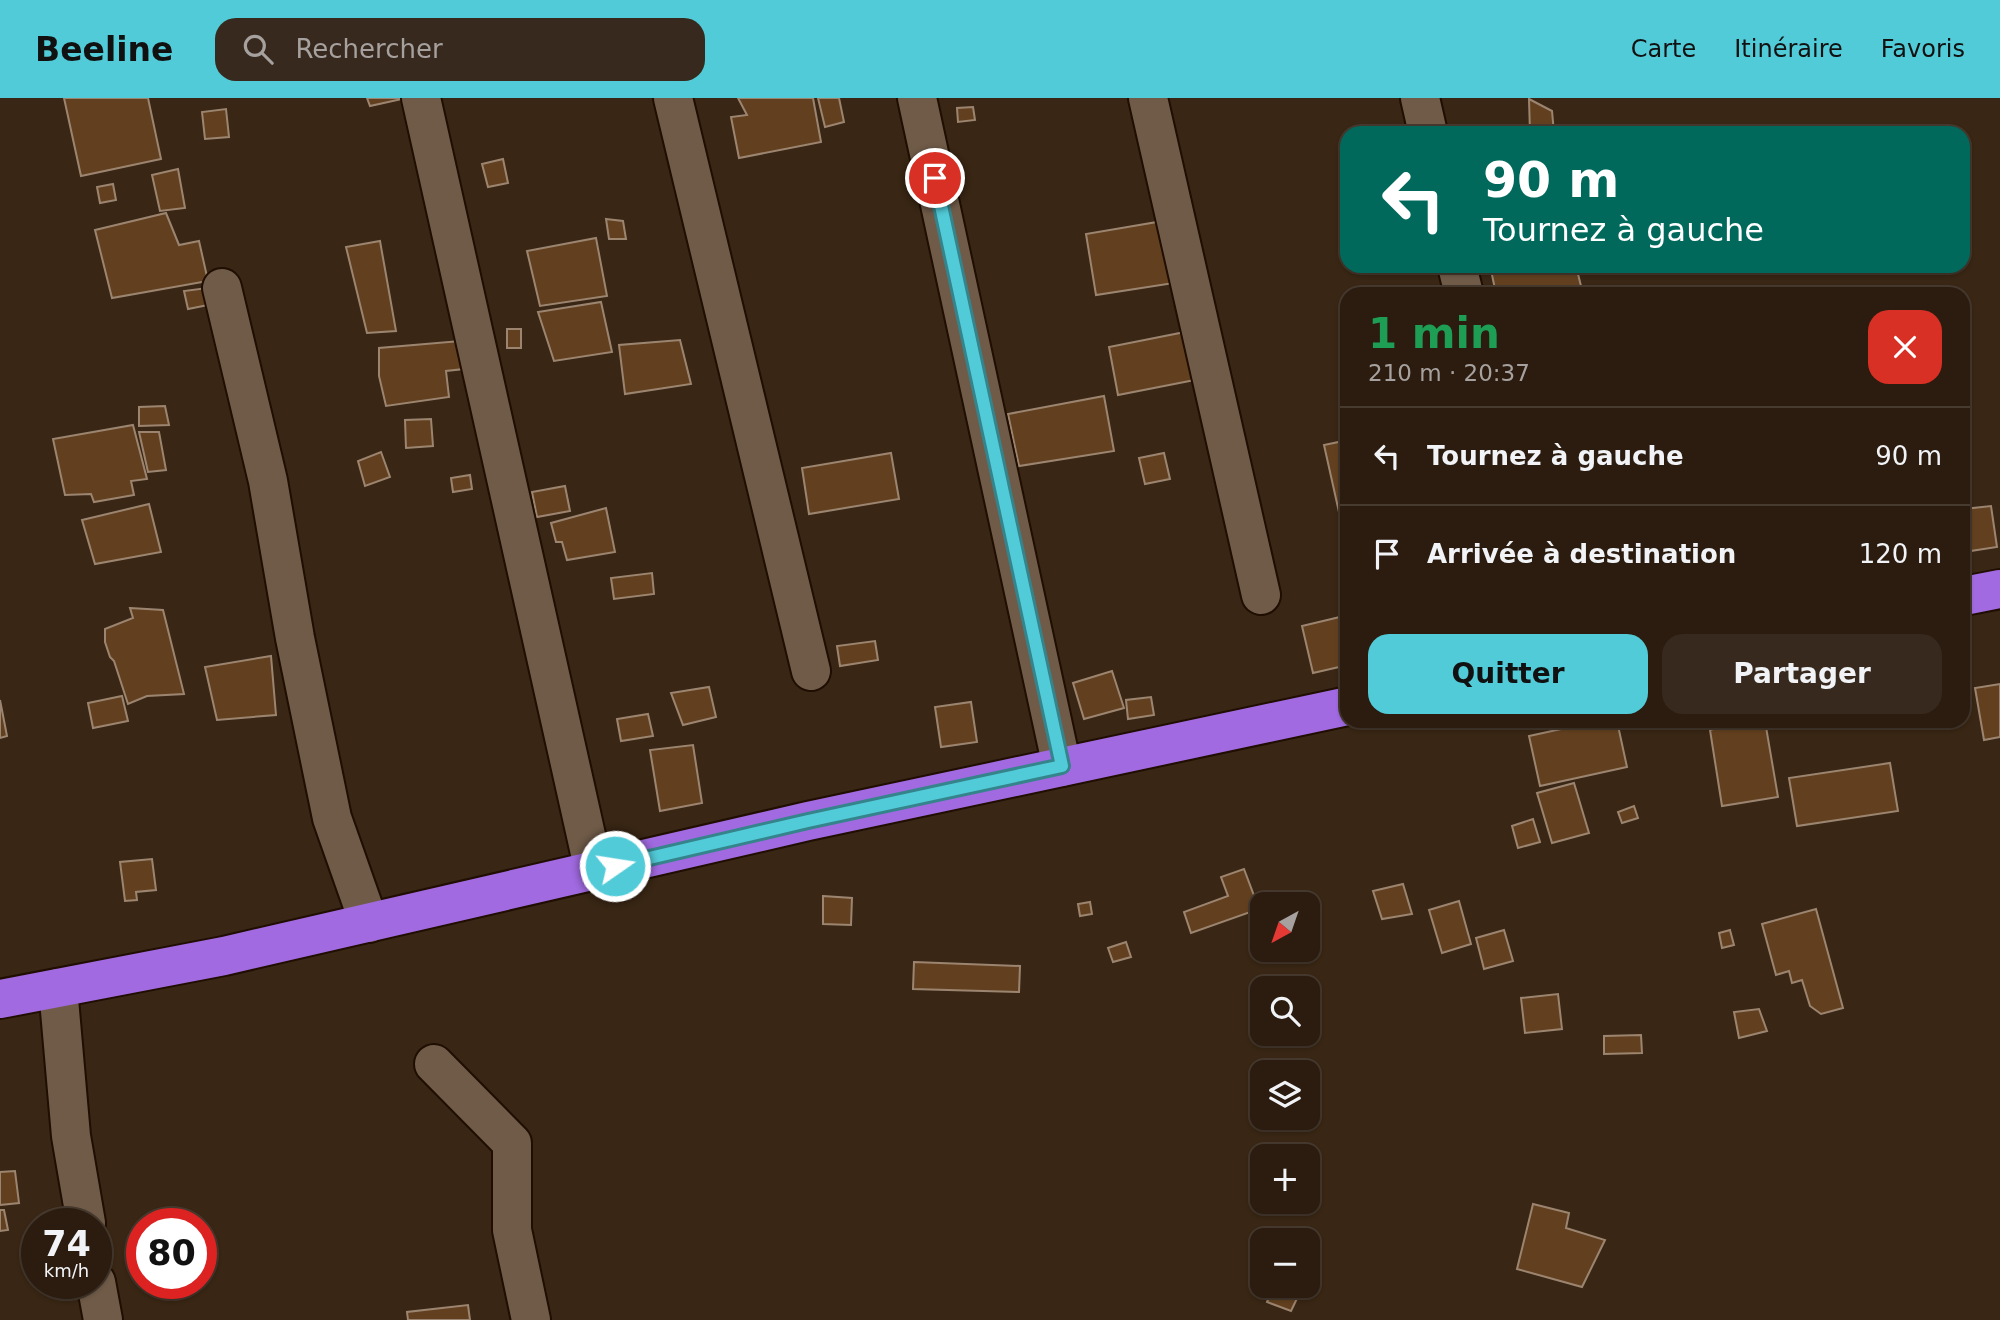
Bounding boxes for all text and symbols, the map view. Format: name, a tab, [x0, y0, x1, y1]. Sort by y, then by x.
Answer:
search box	[215, 18, 705, 81]
text: Beeline	[35, 30, 173, 69]
icon: search	[239, 30, 277, 68]
text: Rechercher	[295, 34, 443, 64]
text: Carte	[1631, 35, 1696, 63]
text: Itinéraire	[1734, 35, 1843, 63]
text: Favoris	[1881, 35, 1965, 63]
pin	[905, 148, 965, 208]
text: 90 m	[1483, 152, 1619, 209]
icon: left	[1368, 154, 1459, 245]
icon: arrive	[916, 159, 954, 197]
text: Tournez à gauche	[1483, 211, 1764, 249]
text: 1 min	[1368, 309, 1500, 358]
button: close	[1868, 310, 1942, 384]
text: 210 m · 20:37	[1368, 360, 1530, 386]
icon: left	[1368, 437, 1406, 475]
text: Tournez à gauche	[1427, 441, 1684, 471]
text: 90 m	[1875, 441, 1942, 471]
icon: arrive	[1368, 535, 1406, 573]
text: Arrivée à destination	[1427, 539, 1736, 569]
text: 120 m	[1859, 539, 1942, 569]
button: Quitter	[1368, 634, 1648, 714]
button: Partager	[1662, 634, 1942, 714]
position arrow	[578, 829, 652, 903]
north arrow	[1250, 892, 1320, 962]
map controls	[1250, 892, 1320, 1298]
button: search	[1250, 976, 1320, 1046]
button: layers	[1250, 1060, 1320, 1130]
button: +	[1250, 1144, 1320, 1214]
speed limit sign: 80	[126, 1208, 217, 1299]
text: 74	[42, 1224, 91, 1264]
button: −	[1250, 1228, 1320, 1298]
text: km/h	[44, 1260, 89, 1281]

